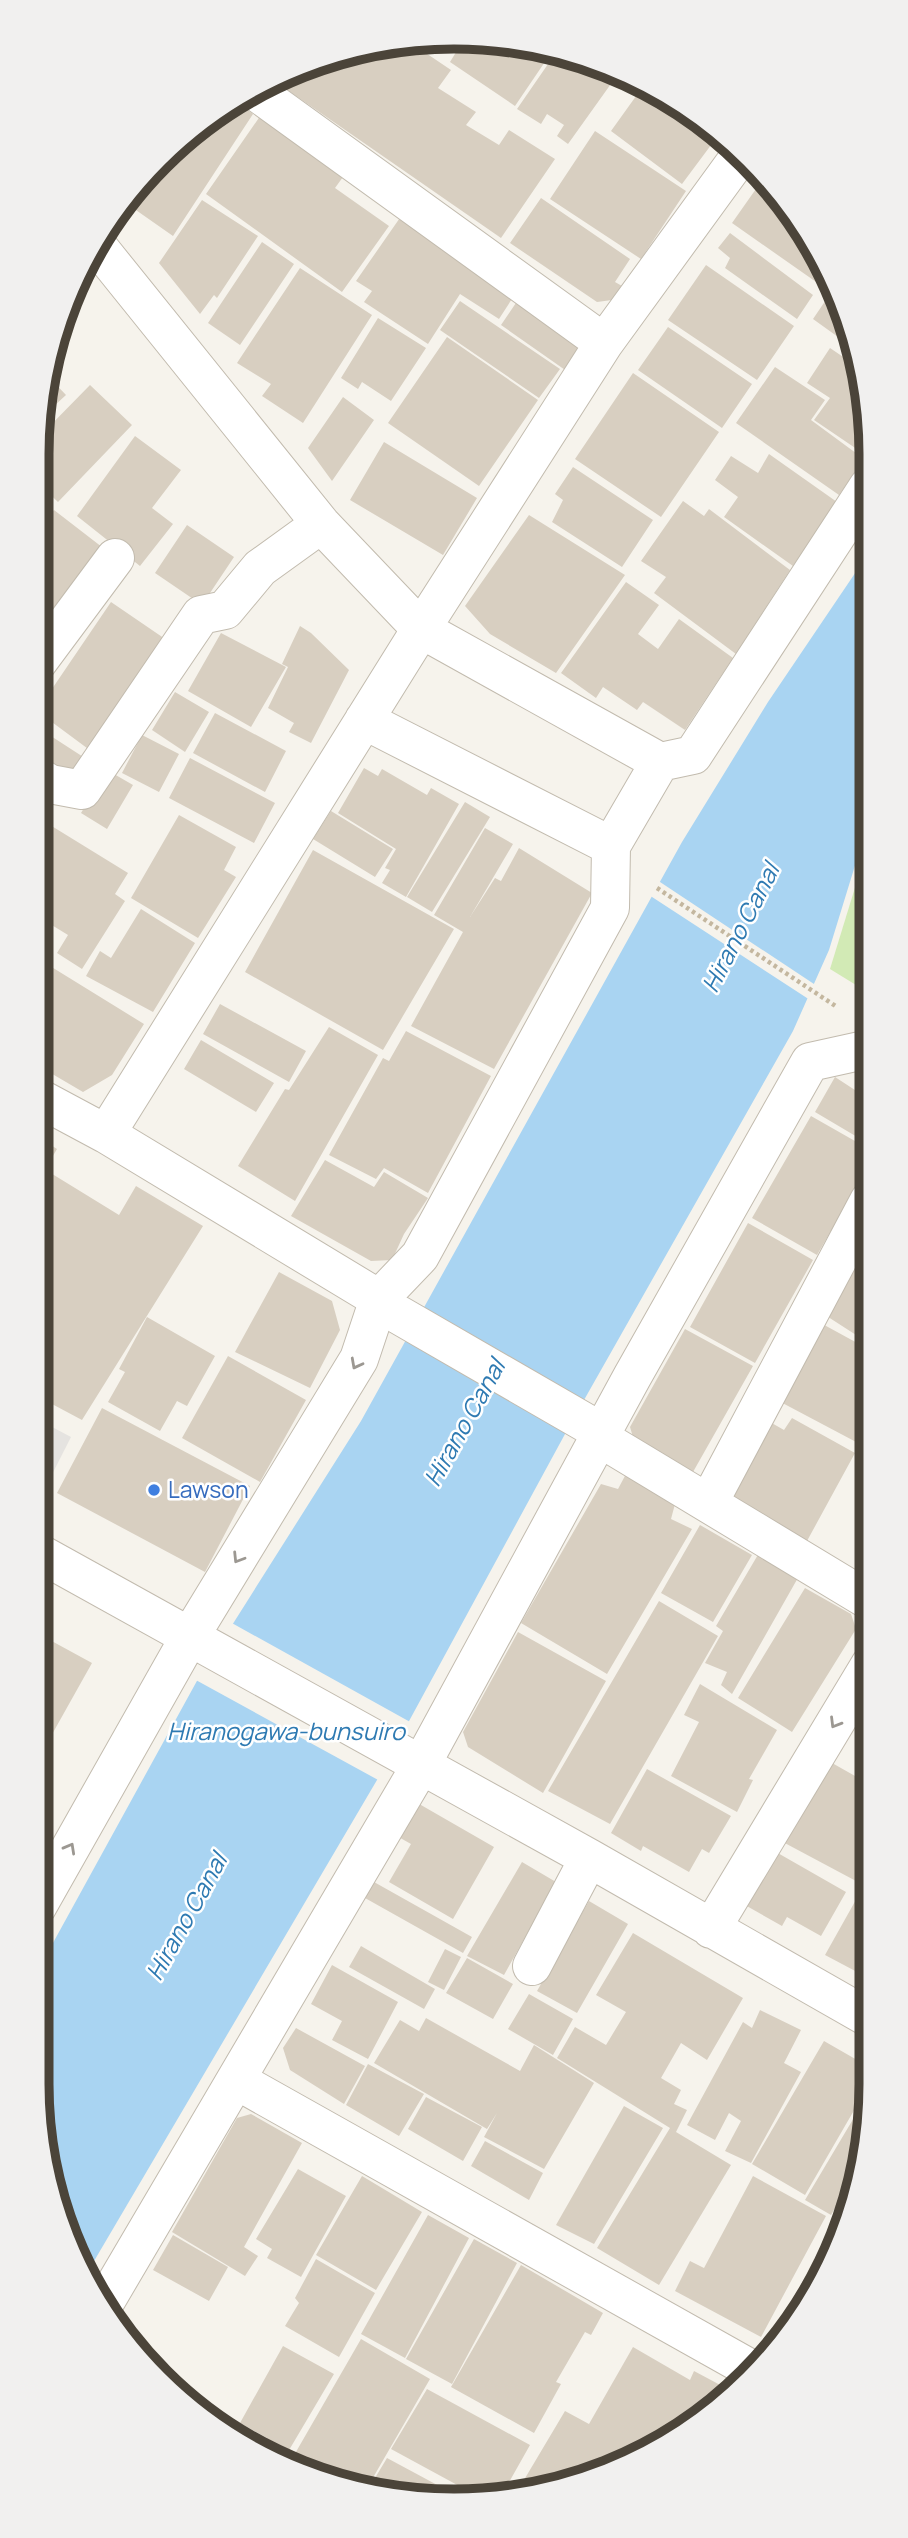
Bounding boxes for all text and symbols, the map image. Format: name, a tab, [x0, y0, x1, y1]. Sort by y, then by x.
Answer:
water label: Hirano Canal	[693, 854, 788, 997]
water label: Hirano Canal	[415, 1350, 514, 1492]
one-way arrow	[351, 1356, 364, 1369]
place label: Lawson	[168, 1473, 249, 1505]
marker: Lawson	[146, 1482, 162, 1498]
one-way arrow	[233, 1550, 246, 1563]
water label: Hiranogawa-bunsuiro	[167, 1714, 407, 1747]
one-way arrow	[830, 1716, 843, 1729]
one-way arrow	[62, 1842, 75, 1855]
water label: Hirano Canal	[137, 1844, 236, 1986]

